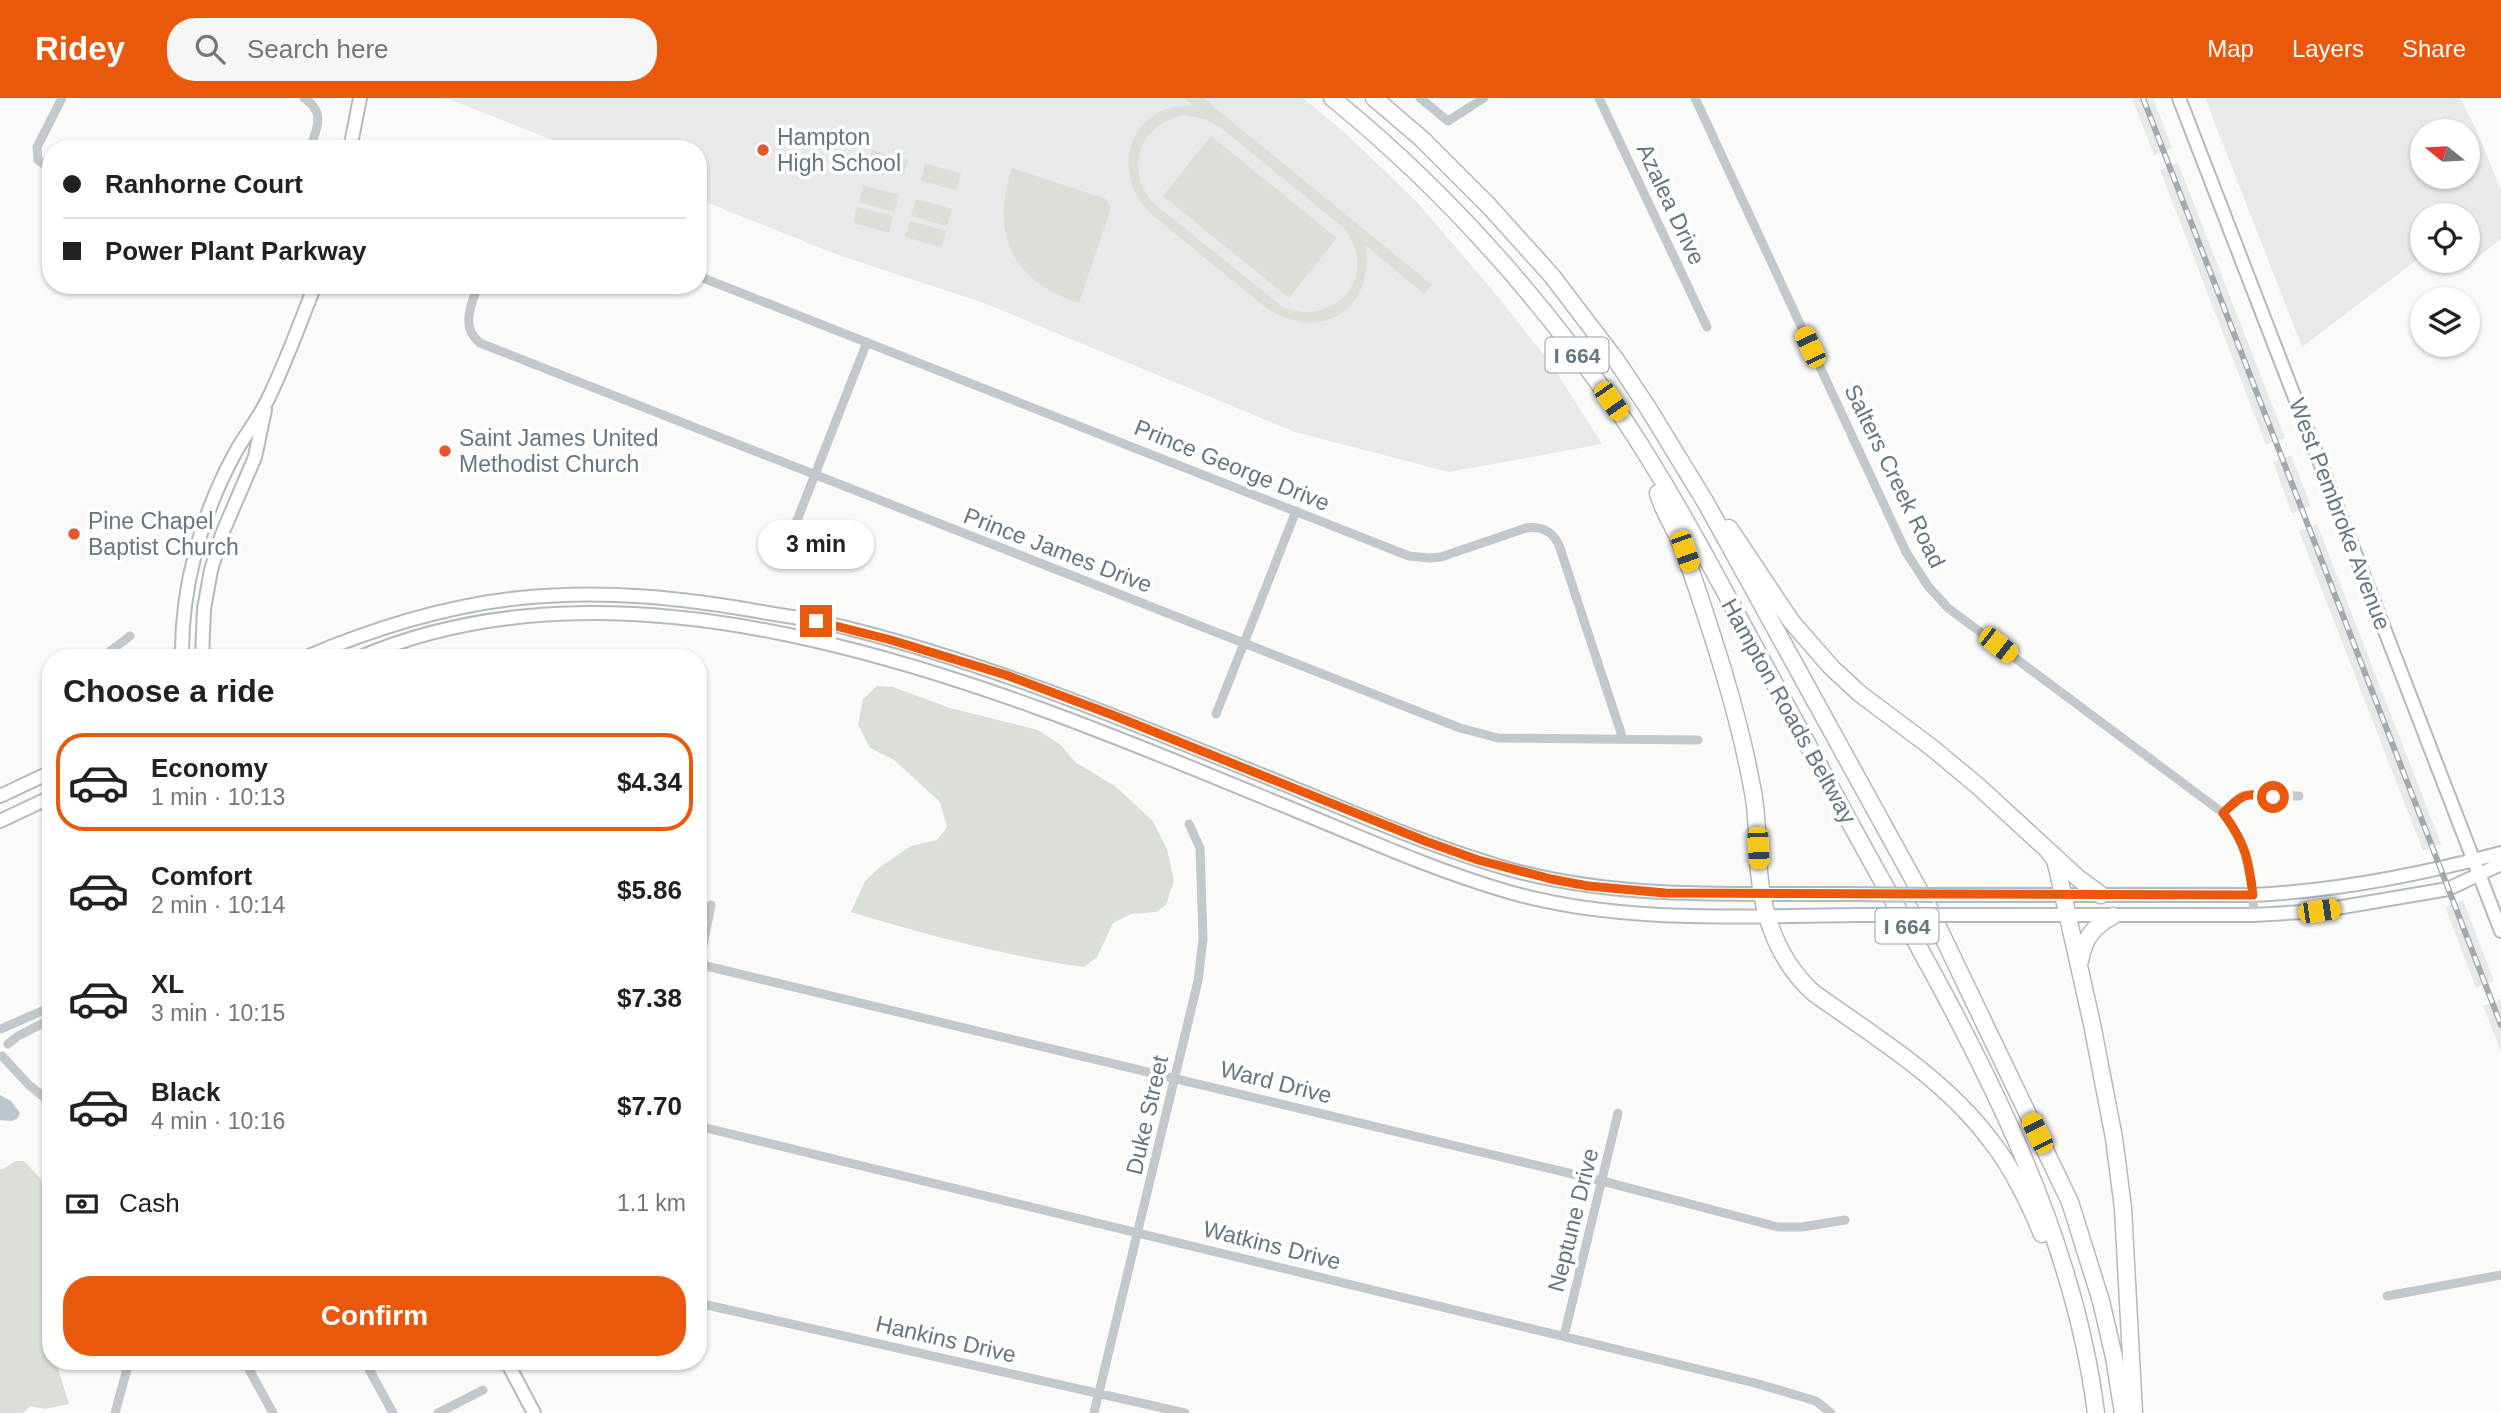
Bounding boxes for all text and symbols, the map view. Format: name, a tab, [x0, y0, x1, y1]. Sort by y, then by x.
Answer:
search box	[167, 18, 657, 81]
text: Ridey	[35, 30, 125, 67]
icon: search	[191, 30, 229, 68]
text: Search here	[247, 34, 389, 64]
text: Map	[2207, 35, 2254, 62]
text: Layers	[2292, 35, 2364, 62]
text: Share	[2402, 35, 2466, 62]
north arrow	[2410, 119, 2480, 189]
map controls	[2410, 119, 2480, 357]
place label: Hampton High School	[777, 124, 901, 176]
street label: Azalea Drive	[1632, 139, 1710, 269]
marker: Hampton High School	[755, 142, 771, 158]
text: Ranhorne Court	[105, 169, 303, 199]
button: locate	[2410, 203, 2480, 273]
text: Power Plant Parkway	[105, 236, 367, 266]
button: layers	[2410, 287, 2480, 357]
car	[1792, 324, 1829, 370]
road number: I 664	[1546, 338, 1608, 372]
car	[1591, 378, 1632, 424]
street label: Salters Creek Road	[1839, 380, 1951, 572]
street label: West Pembroke Avenue	[2284, 395, 2396, 633]
street label: Prince George Drive	[1131, 414, 1333, 516]
place label: Saint James United Methodist Church	[459, 425, 658, 477]
marker: Saint James United Methodist Church	[437, 443, 453, 459]
street label: Prince James Drive	[960, 502, 1156, 598]
place label: Pine Chapel Baptist Church	[88, 508, 239, 560]
callout: 3 min	[758, 519, 874, 568]
marker: Pine Chapel Baptist Church	[66, 526, 82, 542]
car	[1669, 528, 1702, 574]
text: 3 min	[786, 531, 846, 557]
street label: Hampton Roads Beltway	[1716, 594, 1862, 828]
route end	[800, 605, 832, 637]
car	[1975, 624, 2022, 666]
text: Choose a ride	[63, 673, 275, 709]
icon: car	[67, 751, 130, 814]
text: Economy	[151, 753, 268, 783]
text: $4.34	[617, 767, 682, 797]
route start	[2257, 781, 2289, 813]
text: 1 min · 10:13	[151, 784, 285, 810]
car	[1747, 826, 1770, 870]
icon: car	[67, 859, 130, 922]
text: Comfort	[151, 861, 252, 891]
text: $5.86	[617, 875, 682, 905]
text: 2 min · 10:14	[151, 892, 285, 918]
car	[2297, 898, 2342, 924]
road number: I 664	[1876, 908, 1938, 944]
icon: car	[67, 967, 130, 1030]
text: XL	[151, 969, 184, 999]
text: $7.38	[617, 983, 682, 1013]
text: 3 min · 10:15	[151, 1000, 285, 1026]
street label: Duke Street	[1121, 1052, 1173, 1177]
street label: Ward Drive	[1217, 1056, 1335, 1108]
icon: car	[67, 1075, 130, 1138]
text: Black	[151, 1077, 220, 1107]
text: $7.70	[617, 1091, 682, 1121]
text: 4 min · 10:16	[151, 1108, 285, 1134]
car	[2019, 1110, 2056, 1156]
street label: Neptune Drive	[1543, 1146, 1603, 1294]
icon: cash	[63, 1185, 101, 1223]
text: Cash	[119, 1188, 180, 1218]
text: 1.1 km	[617, 1190, 686, 1216]
street label: Watkins Drive	[1200, 1215, 1344, 1275]
button: Confirm	[63, 1276, 686, 1356]
street label: Hankins Drive	[873, 1310, 1019, 1368]

